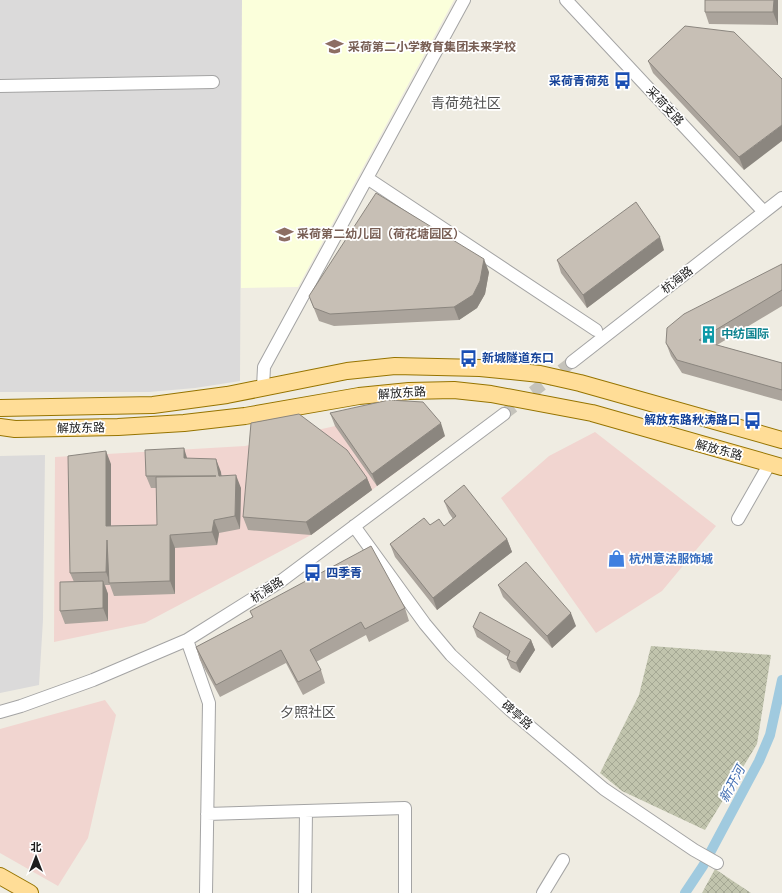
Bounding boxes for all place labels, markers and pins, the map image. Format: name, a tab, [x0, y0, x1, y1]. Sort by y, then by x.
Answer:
school or university icon: 采荷第二小学教育集团未来学校	[325, 37, 345, 57]
place label: 采荷第二小学教育集团未来学校	[348, 38, 516, 56]
bus stop icon: 采荷青荷苑	[612, 71, 632, 91]
place label: 采荷青荷苑	[549, 72, 609, 90]
school or university icon: 采荷第二幼儿园（荷花塘园区）	[274, 224, 294, 244]
place label: 采荷第二幼儿园（荷花塘园区）	[297, 225, 465, 243]
building icon: 中纺国际	[698, 324, 718, 344]
place label: 中纺国际	[721, 325, 769, 343]
bus stop icon: 新城隧道东口	[459, 348, 479, 368]
place label: 新城隧道东口	[482, 349, 554, 367]
bus stop icon: 解放东路秋涛路口	[743, 410, 763, 430]
place label: 解放东路秋涛路口	[644, 411, 740, 429]
shop icon: 杭州意法服饰城	[606, 549, 626, 569]
place label: 杭州意法服饰城	[629, 550, 713, 568]
bus stop icon: 四季青	[303, 563, 323, 583]
place label: 四季青	[326, 564, 362, 582]

